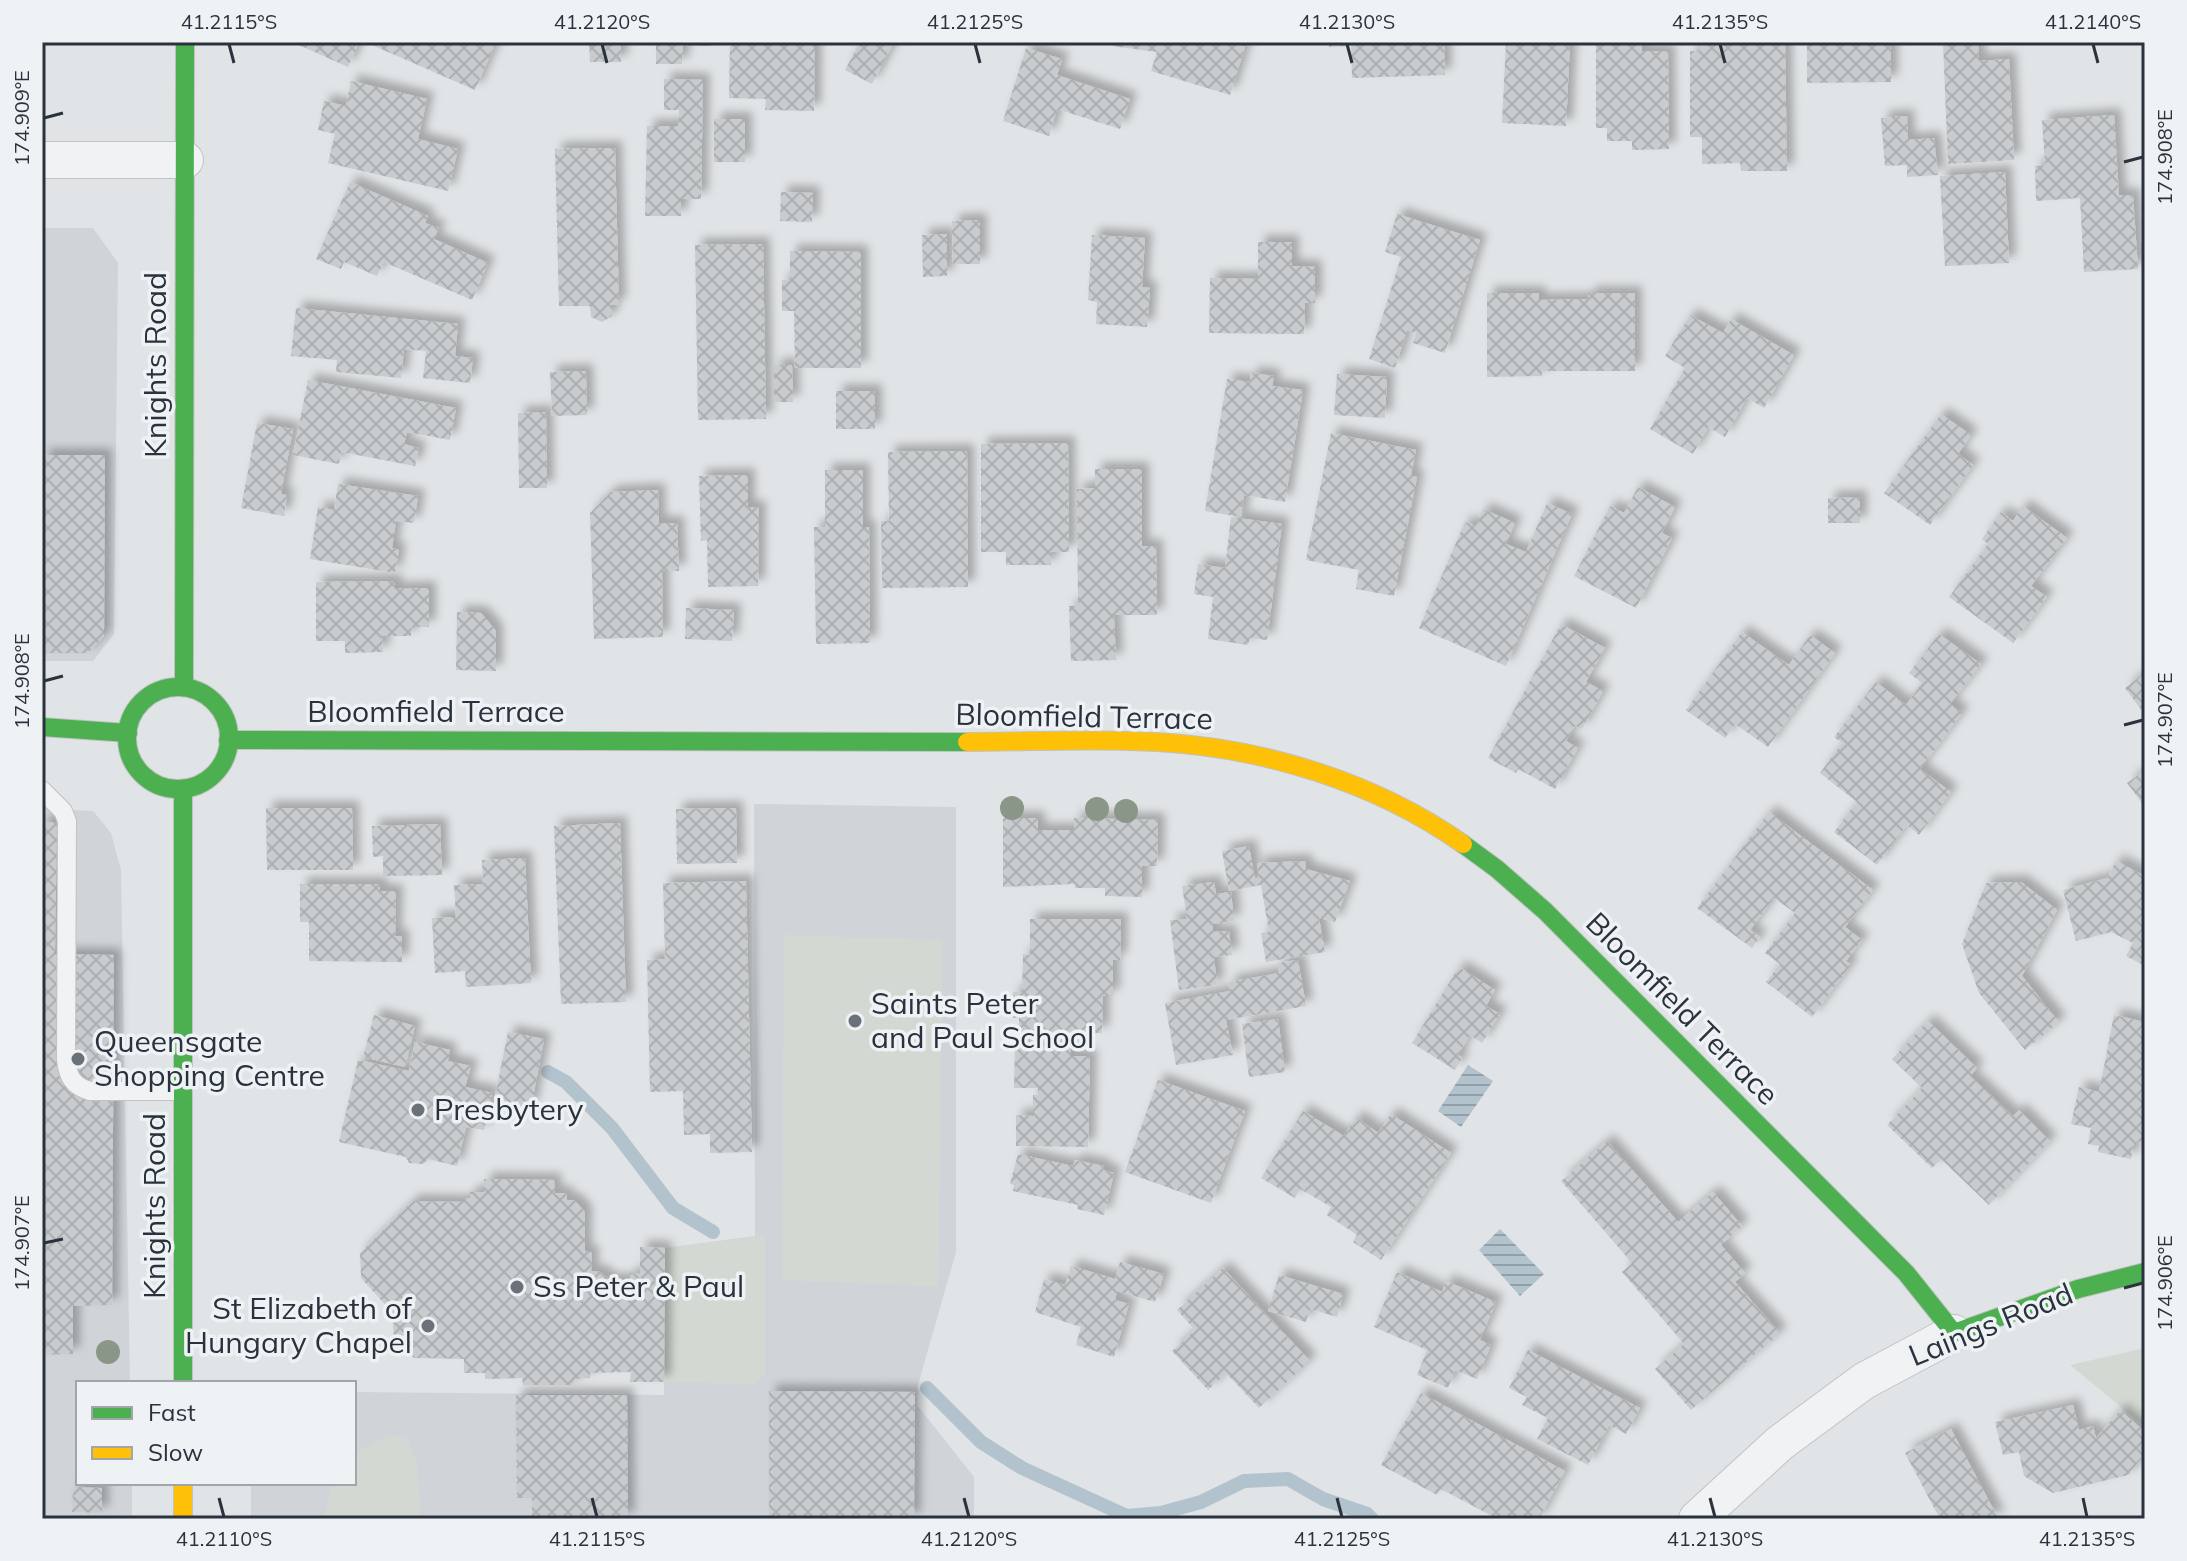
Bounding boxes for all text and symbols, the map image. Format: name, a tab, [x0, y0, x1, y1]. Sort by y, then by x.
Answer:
text: 41.2115°S	[181, 9, 277, 34]
text: 41.2120°S	[554, 9, 650, 34]
text: 41.2125°S	[927, 9, 1023, 34]
text: 41.2130°S	[1299, 9, 1395, 34]
text: 41.2135°S	[1672, 9, 1768, 34]
text: 41.2140°S	[2045, 9, 2141, 34]
text: 174.909°E	[9, 70, 34, 166]
text: 174.908°E	[2152, 109, 2177, 205]
street label: Knights Road	[136, 272, 174, 458]
text: 174.908°E	[9, 633, 34, 729]
text: 174.907°E	[2152, 672, 2177, 768]
street label: Bloomfield Terrace	[307, 692, 565, 730]
street label: Bloomfield Terrace	[955, 695, 1213, 737]
street label: Bloomfield Terrace	[1578, 904, 1787, 1113]
place label: Saints Peter and Paul School	[871, 984, 1094, 1056]
marker: Saints Peter and Paul School	[846, 1012, 864, 1030]
place label: Queensgate Shopping Centre	[94, 1022, 325, 1094]
marker: Queensgate Shopping Centre	[69, 1050, 87, 1068]
place label: Presbytery	[434, 1090, 584, 1128]
marker: Presbytery	[409, 1101, 427, 1119]
street label: Knights Road	[135, 1113, 173, 1299]
text: 174.907°E	[9, 1195, 34, 1291]
text: 174.906°E	[2152, 1235, 2177, 1331]
place label: Ss Peter & Paul	[533, 1267, 744, 1305]
street label: Laings Road	[1903, 1274, 2078, 1374]
marker: Ss Peter & Paul	[508, 1278, 526, 1296]
place label: St Elizabeth of Hungary Chapel	[185, 1289, 413, 1361]
marker: St Elizabeth of Hungary Chapel	[419, 1317, 437, 1335]
legend	[76, 1381, 356, 1485]
text: Fast	[148, 1397, 196, 1427]
text: Slow	[148, 1437, 203, 1467]
text: 41.2110°S	[176, 1526, 272, 1551]
text: 41.2115°S	[549, 1526, 645, 1551]
text: 41.2120°S	[921, 1526, 1017, 1551]
text: 41.2125°S	[1294, 1526, 1390, 1551]
text: 41.2130°S	[1667, 1526, 1763, 1551]
text: 41.2135°S	[2039, 1526, 2135, 1551]

